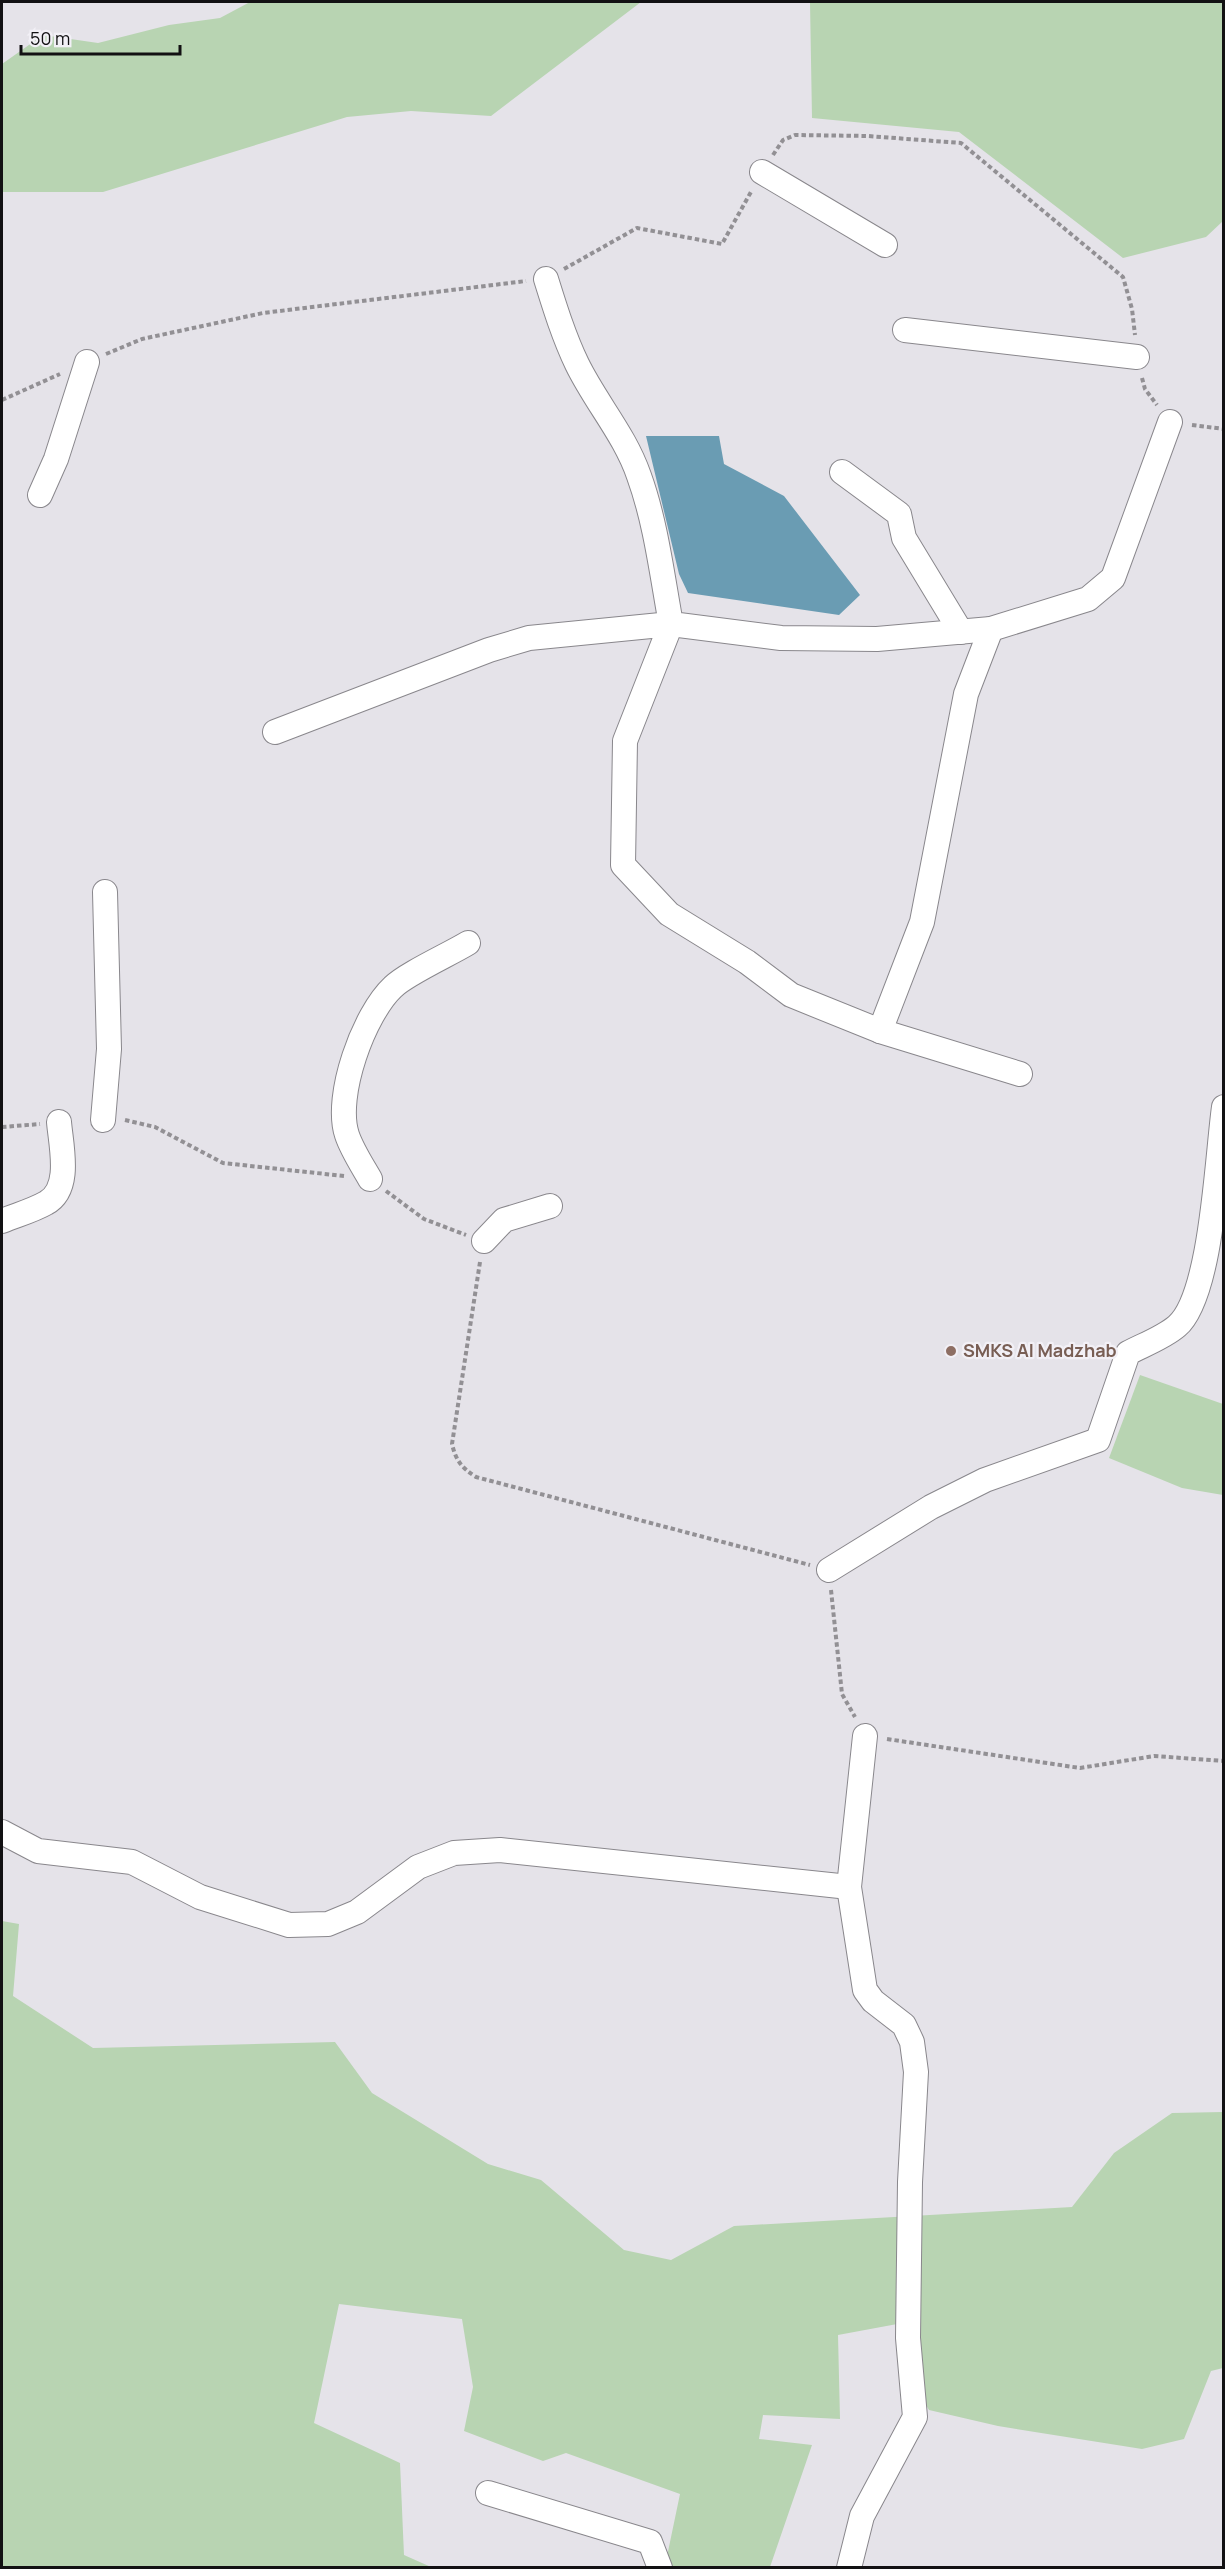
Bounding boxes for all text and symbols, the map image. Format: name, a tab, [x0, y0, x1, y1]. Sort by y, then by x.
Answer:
scale bar	[21, 18, 180, 56]
text: 50 m	[30, 26, 70, 50]
place label: SMKS Al Madzhab	[963, 1338, 1117, 1362]
marker: SMKS Al Madzhab	[944, 1344, 958, 1358]

